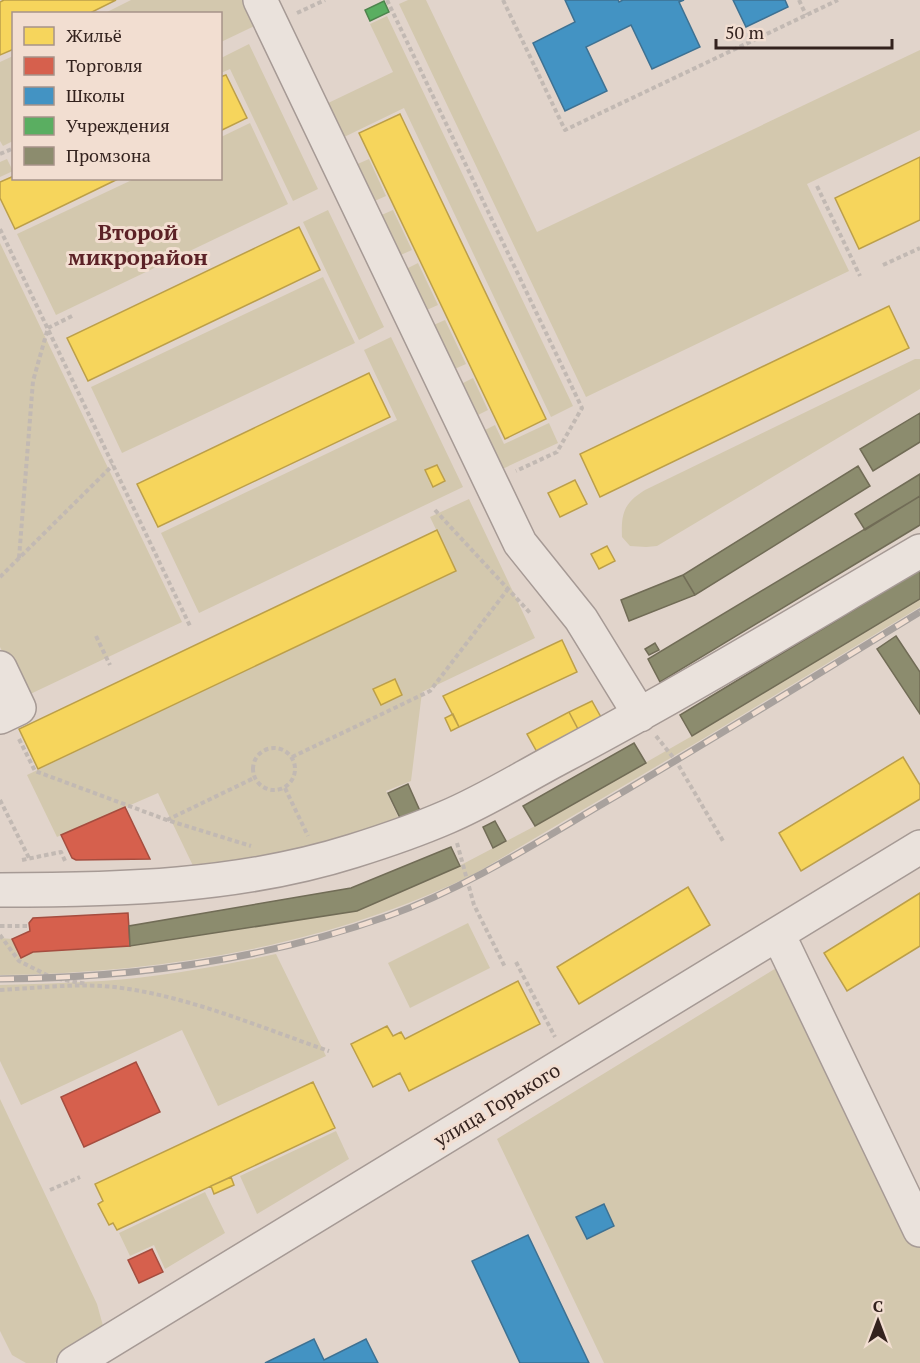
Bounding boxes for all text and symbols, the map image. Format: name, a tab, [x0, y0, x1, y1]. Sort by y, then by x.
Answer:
legend	[12, 12, 222, 180]
scale bar	[716, 12, 892, 50]
text: 50 m	[725, 20, 765, 44]
text: Жильё	[66, 23, 122, 47]
text: Торговля	[66, 53, 143, 77]
text: Школы	[66, 83, 125, 107]
text: Учреждения	[66, 113, 170, 137]
text: Промзона	[66, 143, 151, 167]
district label: Второй микрорайон	[68, 217, 208, 271]
street label: улица Горького	[428, 1056, 565, 1153]
north arrow	[848, 1291, 908, 1351]
text: С	[873, 1295, 883, 1317]

